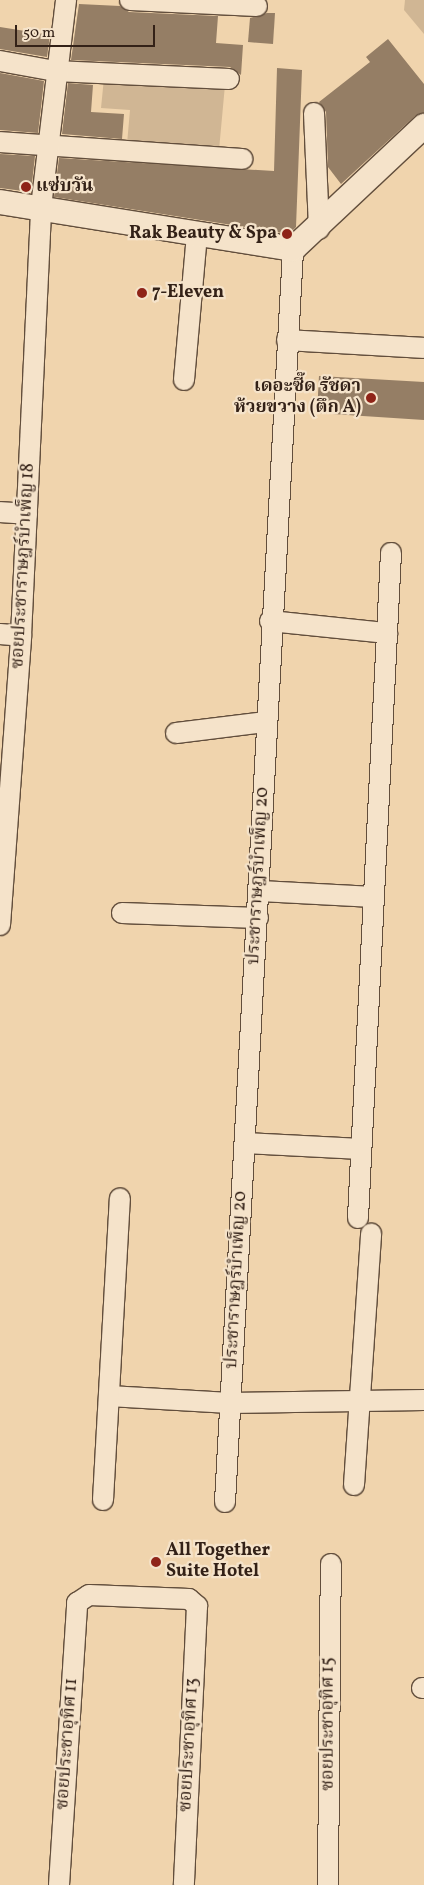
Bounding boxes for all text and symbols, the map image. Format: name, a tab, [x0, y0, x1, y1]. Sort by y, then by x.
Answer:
scale bar	[18, 15, 158, 47]
text: 50 m	[23, 23, 55, 44]
place label: แซ่บวัน	[36, 176, 93, 198]
marker: แซ่บวัน	[20, 181, 32, 193]
place label: Rak Beauty & Spa	[129, 223, 277, 245]
marker: Rak Beauty & Spa	[281, 228, 293, 240]
place label: 7-Eleven	[152, 282, 224, 304]
marker: 7-Eleven	[136, 287, 148, 299]
place label: เดอะซี๊ด รัชดา ห้วยขวาง (ตึก A)	[234, 377, 361, 419]
marker: เดอะซี๊ด รัชดา ห้วยขวาง (ตึก A)	[365, 392, 377, 404]
street label: ซอยประชาราษฎร์บำเพ็ญ 18	[8, 463, 40, 669]
street label: ประชาราษฎร์บำเพ็ญ 20	[244, 787, 274, 965]
street label: ประชาราษฎร์บำเพ็ญ 20	[222, 1191, 252, 1369]
place label: All Together Suite Hotel	[166, 1541, 270, 1584]
marker: All Together Suite Hotel	[150, 1556, 162, 1568]
street label: ซอยประชาอุทิศ 15	[318, 1657, 340, 1791]
street label: ซอยประชาอุทิศ 11	[53, 1677, 83, 1811]
street label: ซอยประชาอุทิศ 13	[176, 1677, 204, 1813]

